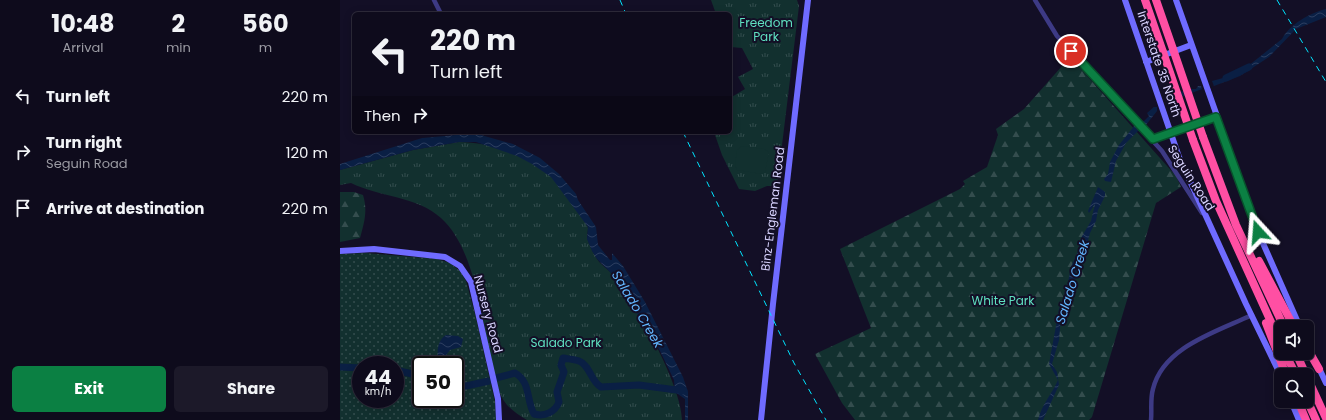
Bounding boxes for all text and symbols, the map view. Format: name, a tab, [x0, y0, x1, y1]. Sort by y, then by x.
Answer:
text: 10:48	[51, 7, 115, 40]
text: 2	[171, 7, 185, 40]
text: 560	[242, 7, 289, 40]
street label: Interstate 35 North	[1133, 9, 1186, 119]
park label: Freedom Park	[739, 14, 793, 45]
text: 220 m	[430, 21, 516, 60]
icon: left	[364, 28, 416, 80]
pin	[1054, 34, 1088, 68]
text: Arrival	[62, 38, 103, 57]
text: min	[166, 38, 191, 57]
text: m	[259, 38, 272, 57]
icon: arrive	[1060, 40, 1082, 62]
text: Turn left	[430, 59, 502, 84]
icon: left	[12, 85, 34, 107]
text: Turn left	[46, 86, 110, 107]
text: 220 m	[282, 86, 328, 107]
icon: right	[409, 104, 431, 126]
text: Then	[364, 105, 401, 126]
text: Turn right	[46, 132, 122, 153]
icon: right	[12, 141, 34, 163]
text: 120 m	[286, 142, 328, 163]
street label: Seguin Road	[1164, 142, 1219, 214]
street label: Binz-Engleman Road	[756, 146, 789, 272]
text: Seguin Road	[46, 154, 128, 173]
icon: arrive	[12, 197, 34, 219]
text: Arrive at destination	[46, 198, 204, 219]
text: 220 m	[282, 198, 328, 219]
position arrow	[1237, 211, 1279, 253]
water label: Salado Creek	[1051, 237, 1095, 327]
water label: Salado Creek	[607, 267, 669, 353]
street label: Nursery Road	[470, 273, 507, 355]
park label: White Park	[971, 292, 1035, 309]
map controls	[1274, 320, 1314, 408]
button: sound	[1274, 320, 1314, 360]
park label: Salado Park	[531, 334, 602, 351]
speed limit sign: 50	[412, 356, 464, 408]
text: 44	[364, 363, 392, 391]
button: Exit	[12, 366, 166, 412]
button: Share	[174, 366, 328, 412]
button: search	[1274, 368, 1314, 408]
text: km/h	[365, 384, 391, 399]

